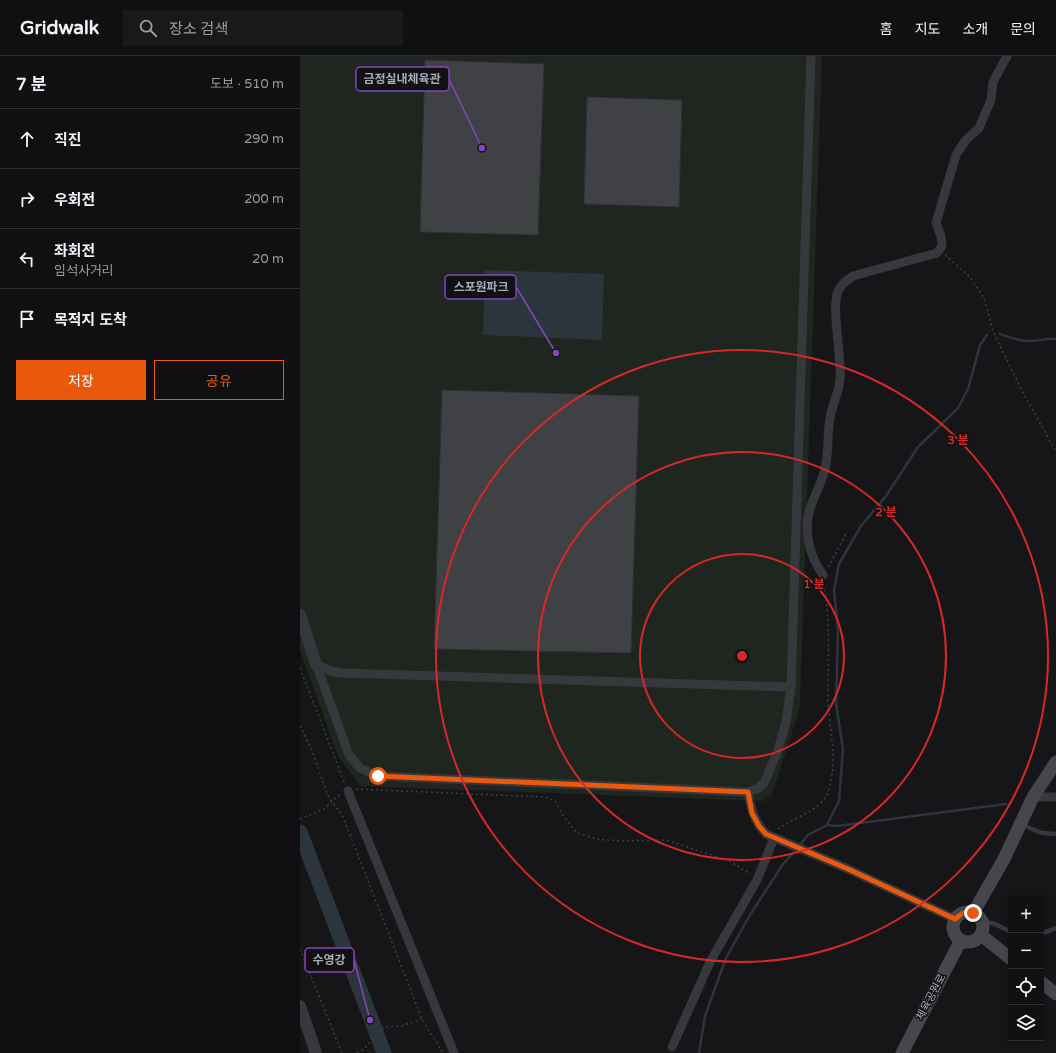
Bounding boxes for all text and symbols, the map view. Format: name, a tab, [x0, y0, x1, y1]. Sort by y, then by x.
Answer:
search box	[123, 10, 403, 46]
text: Gridwalk	[20, 17, 99, 39]
icon: search	[137, 17, 159, 39]
text: 장소 검색	[169, 20, 228, 38]
text: 홈	[880, 21, 893, 38]
text: 지도	[915, 21, 940, 38]
text: 소개	[962, 21, 988, 38]
text: 문의	[1010, 21, 1036, 38]
callout: 금정실내체육관	[356, 67, 449, 91]
text: 금정실내체육관	[363, 72, 441, 86]
text: 7 분	[16, 74, 47, 95]
text: 도보 · 510 m	[210, 76, 284, 92]
icon: ahead	[16, 128, 38, 150]
text: 직진	[54, 131, 82, 149]
text: 290 m	[244, 131, 284, 147]
icon: right	[16, 188, 38, 210]
text: 우회전	[54, 191, 95, 209]
text: 200 m	[244, 191, 284, 207]
text: 좌회전	[54, 242, 95, 260]
icon: left	[16, 248, 38, 270]
text: 20 m	[252, 251, 284, 267]
text: 임석사거리	[54, 263, 114, 279]
callout: 스포원파크	[445, 275, 516, 299]
text: 스포원파크	[453, 280, 509, 294]
icon: arrive	[16, 308, 38, 330]
text: 목적지 도착	[54, 311, 127, 329]
button: 저장	[16, 360, 146, 400]
button: 공유	[154, 360, 284, 400]
text: 3 분	[947, 433, 969, 447]
text: 2 분	[875, 505, 897, 519]
text: 1 분	[803, 577, 825, 591]
centre of rings	[735, 649, 749, 663]
route start	[369, 767, 387, 785]
map controls	[1008, 897, 1044, 1041]
button: +	[1008, 897, 1044, 933]
route end	[964, 904, 982, 922]
button: −	[1008, 933, 1044, 969]
callout: 수영강	[305, 948, 354, 972]
text: 수영강	[312, 953, 346, 967]
button: locate	[1008, 969, 1044, 1005]
street label: 체육공원로	[913, 972, 949, 1022]
button: layers	[1008, 1005, 1044, 1041]

